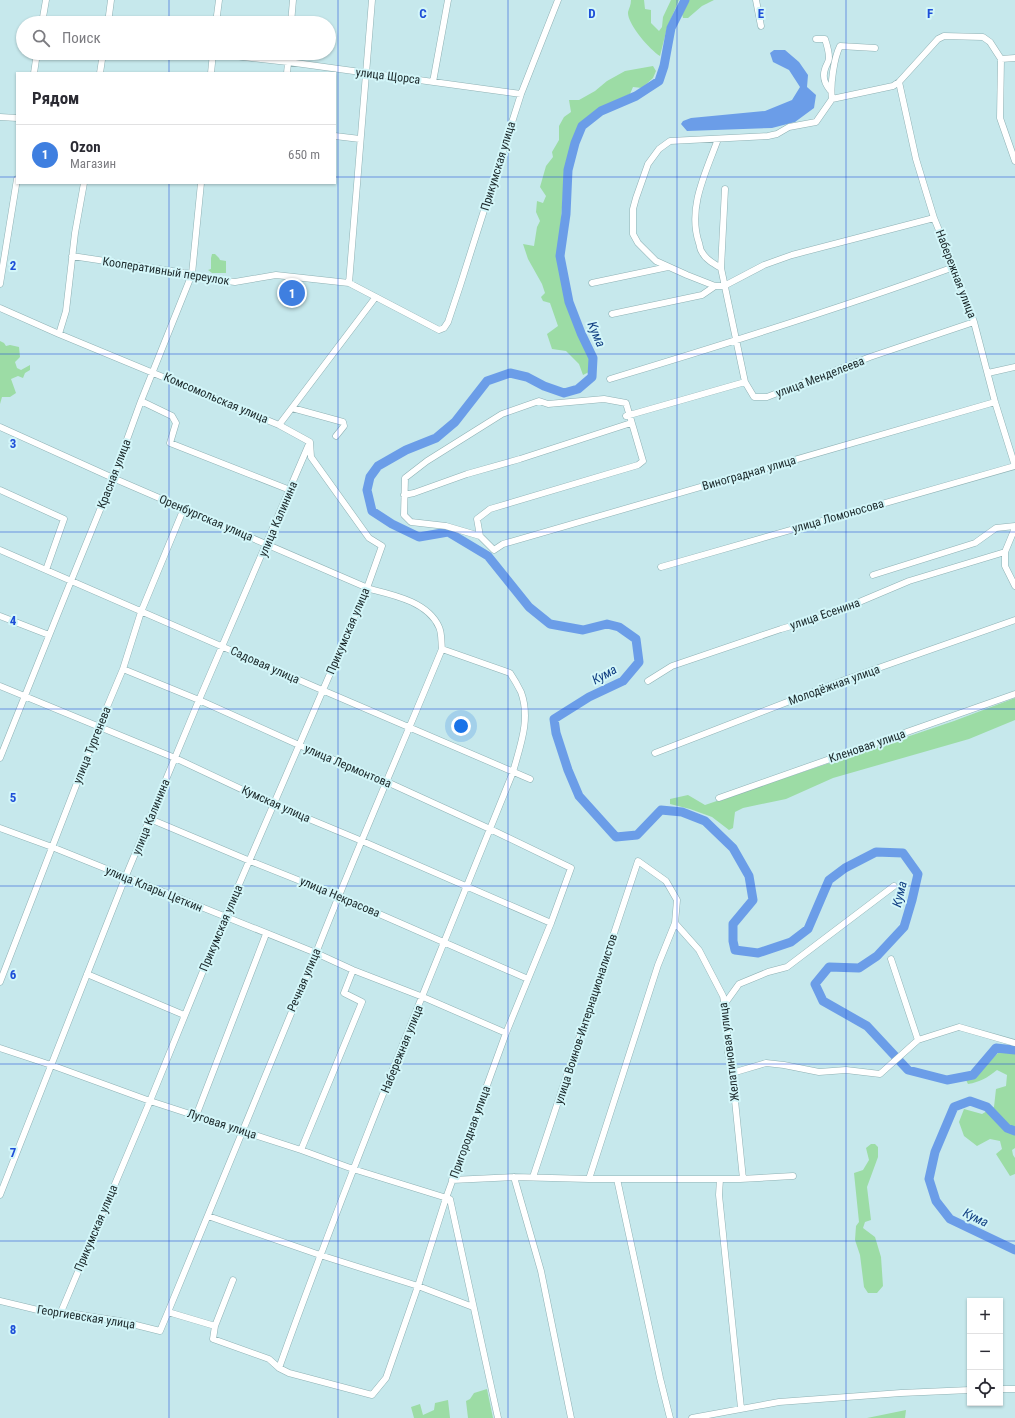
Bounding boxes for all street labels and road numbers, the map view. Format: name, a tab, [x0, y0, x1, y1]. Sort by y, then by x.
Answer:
street label: улица Щорса	[355, 65, 421, 87]
street label: Прикумская улица	[478, 119, 518, 212]
street label: Набережная улица	[933, 228, 979, 320]
street label: Кооперативный переулок	[102, 254, 231, 288]
street label: улица Менделеева	[774, 354, 867, 400]
street label: Комсомольская улица	[162, 370, 271, 426]
street label: Красная улица	[94, 437, 134, 511]
street label: Виноградная улица	[701, 453, 798, 493]
street label: улица Калинина	[256, 479, 300, 559]
street label: Оренбургская улица	[157, 492, 255, 544]
street label: улица Ломоносова	[791, 496, 886, 536]
street label: Прикумская улица	[323, 585, 373, 676]
street label: улица Есенина	[788, 595, 862, 632]
street label: Садовая улица	[228, 643, 302, 687]
street label: Молодёжная улица	[786, 662, 882, 708]
street label: улица Тургенева	[70, 704, 114, 786]
street label: Кленовая улица	[827, 726, 907, 766]
street label: улица Лермонтова	[302, 741, 394, 791]
street label: улица Калинина	[129, 777, 173, 857]
street label: Кумская улица	[239, 783, 313, 826]
street label: улица Клары Цеткин	[103, 863, 205, 915]
street label: улица Некрасова	[298, 874, 382, 920]
street label: Прикумская улица	[196, 882, 246, 973]
street label: улица Воинов-Интернационалистов	[552, 932, 620, 1106]
street label: Речная улица	[284, 946, 324, 1014]
street label: Желатиновая улица	[716, 1002, 742, 1102]
street label: Набережная улица	[378, 1003, 426, 1095]
street label: Пригородная улица	[447, 1084, 493, 1180]
street label: Луговая улица	[186, 1106, 259, 1142]
street label: Прикумская улица	[71, 1182, 121, 1273]
street label: Георгиевская улица	[36, 1302, 136, 1332]

